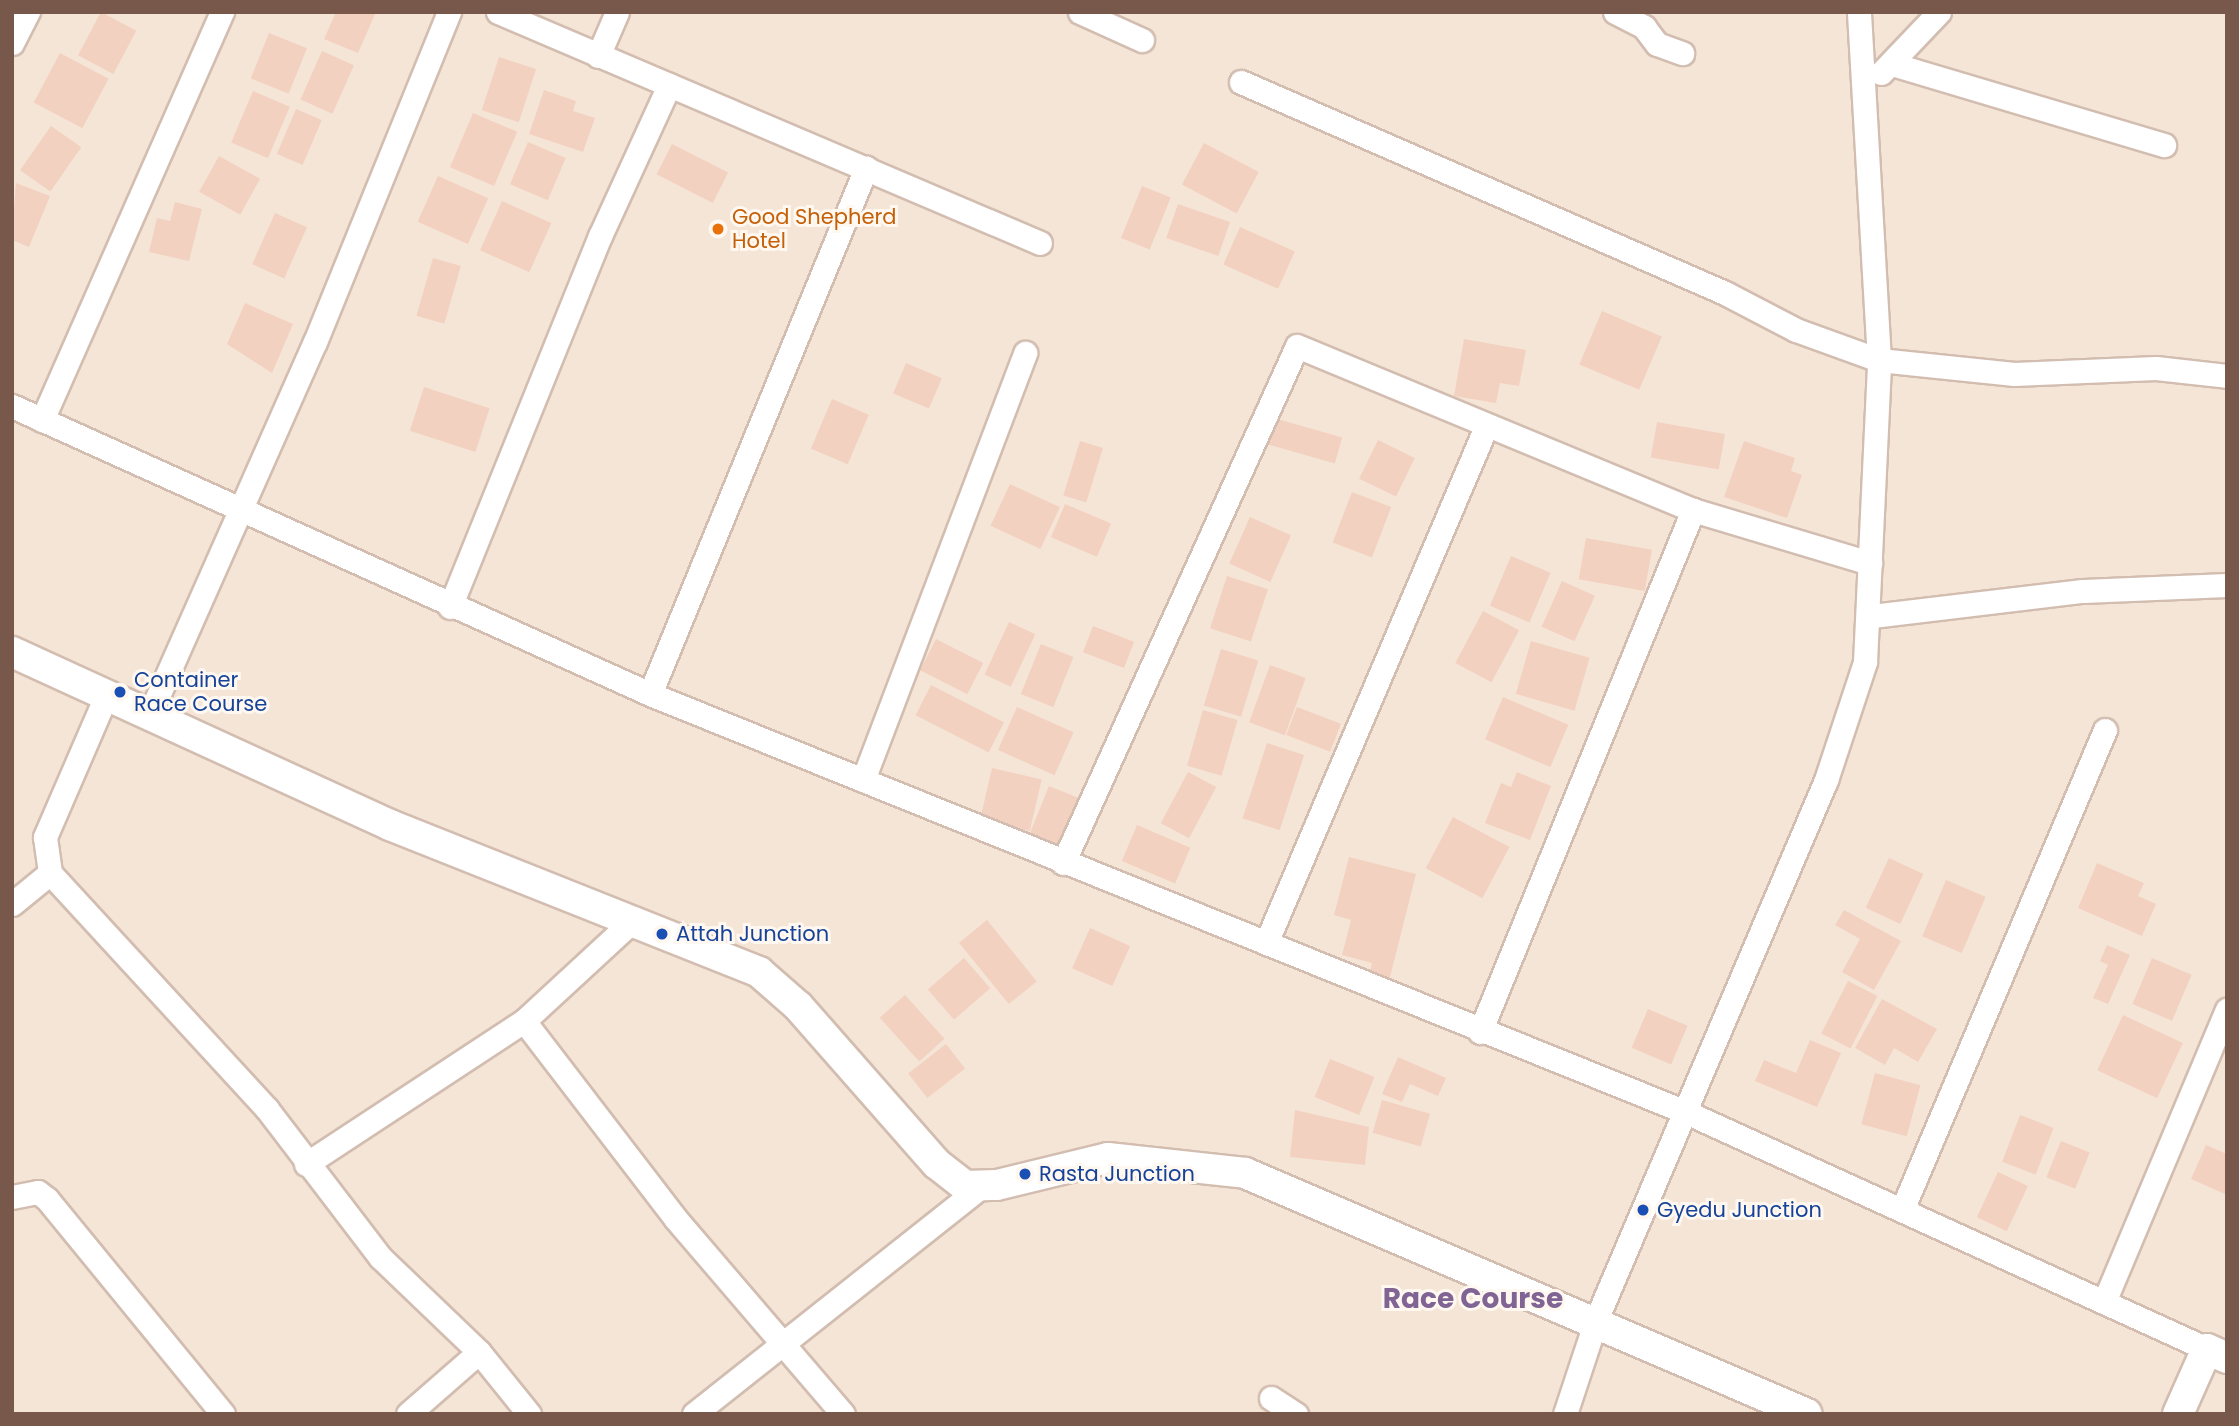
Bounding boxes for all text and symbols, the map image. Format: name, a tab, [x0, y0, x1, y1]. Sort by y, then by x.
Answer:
place label: Good Shepherd Hotel	[732, 204, 896, 254]
marker: Good Shepherd Hotel	[710, 221, 726, 237]
place label: Container Race Course	[134, 667, 267, 717]
marker: Container Race Course	[112, 684, 128, 700]
place label: Attah Junction	[676, 921, 829, 947]
marker: Attah Junction	[654, 926, 670, 942]
place label: Rasta Junction	[1039, 1161, 1195, 1187]
marker: Rasta Junction	[1017, 1166, 1033, 1182]
place label: Gyedu Junction	[1657, 1197, 1822, 1223]
marker: Gyedu Junction	[1635, 1202, 1651, 1218]
district label: Race Course	[1383, 1282, 1563, 1316]

